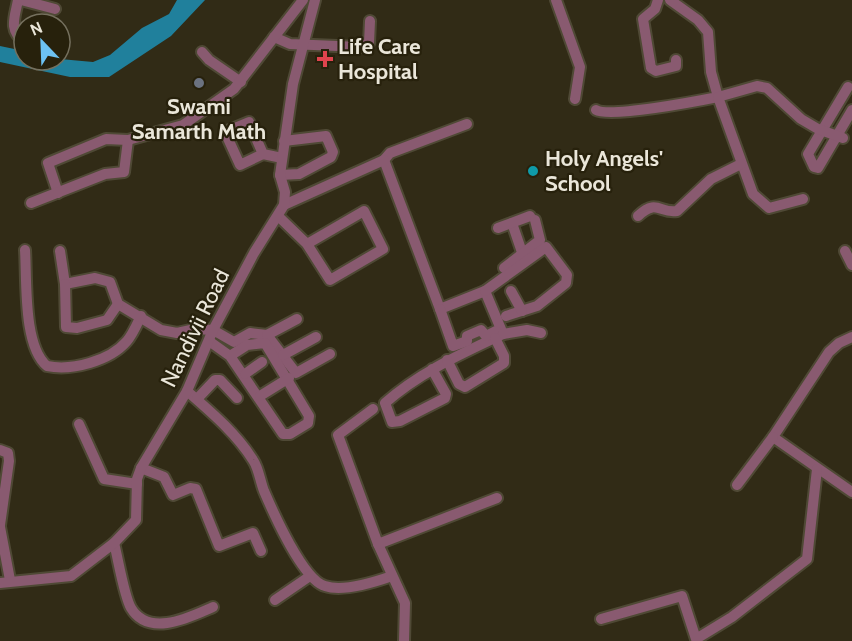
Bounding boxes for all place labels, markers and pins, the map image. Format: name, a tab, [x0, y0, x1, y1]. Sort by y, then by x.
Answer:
place label: Life Care Hospital	[338, 33, 421, 85]
marker: Life Care Hospital	[316, 50, 334, 68]
marker: Swami Samarth Math	[192, 76, 206, 90]
place label: Swami Samarth Math	[132, 93, 266, 145]
place label: Holy Angels' School	[545, 145, 663, 197]
marker: Holy Angels' School	[526, 164, 540, 178]

